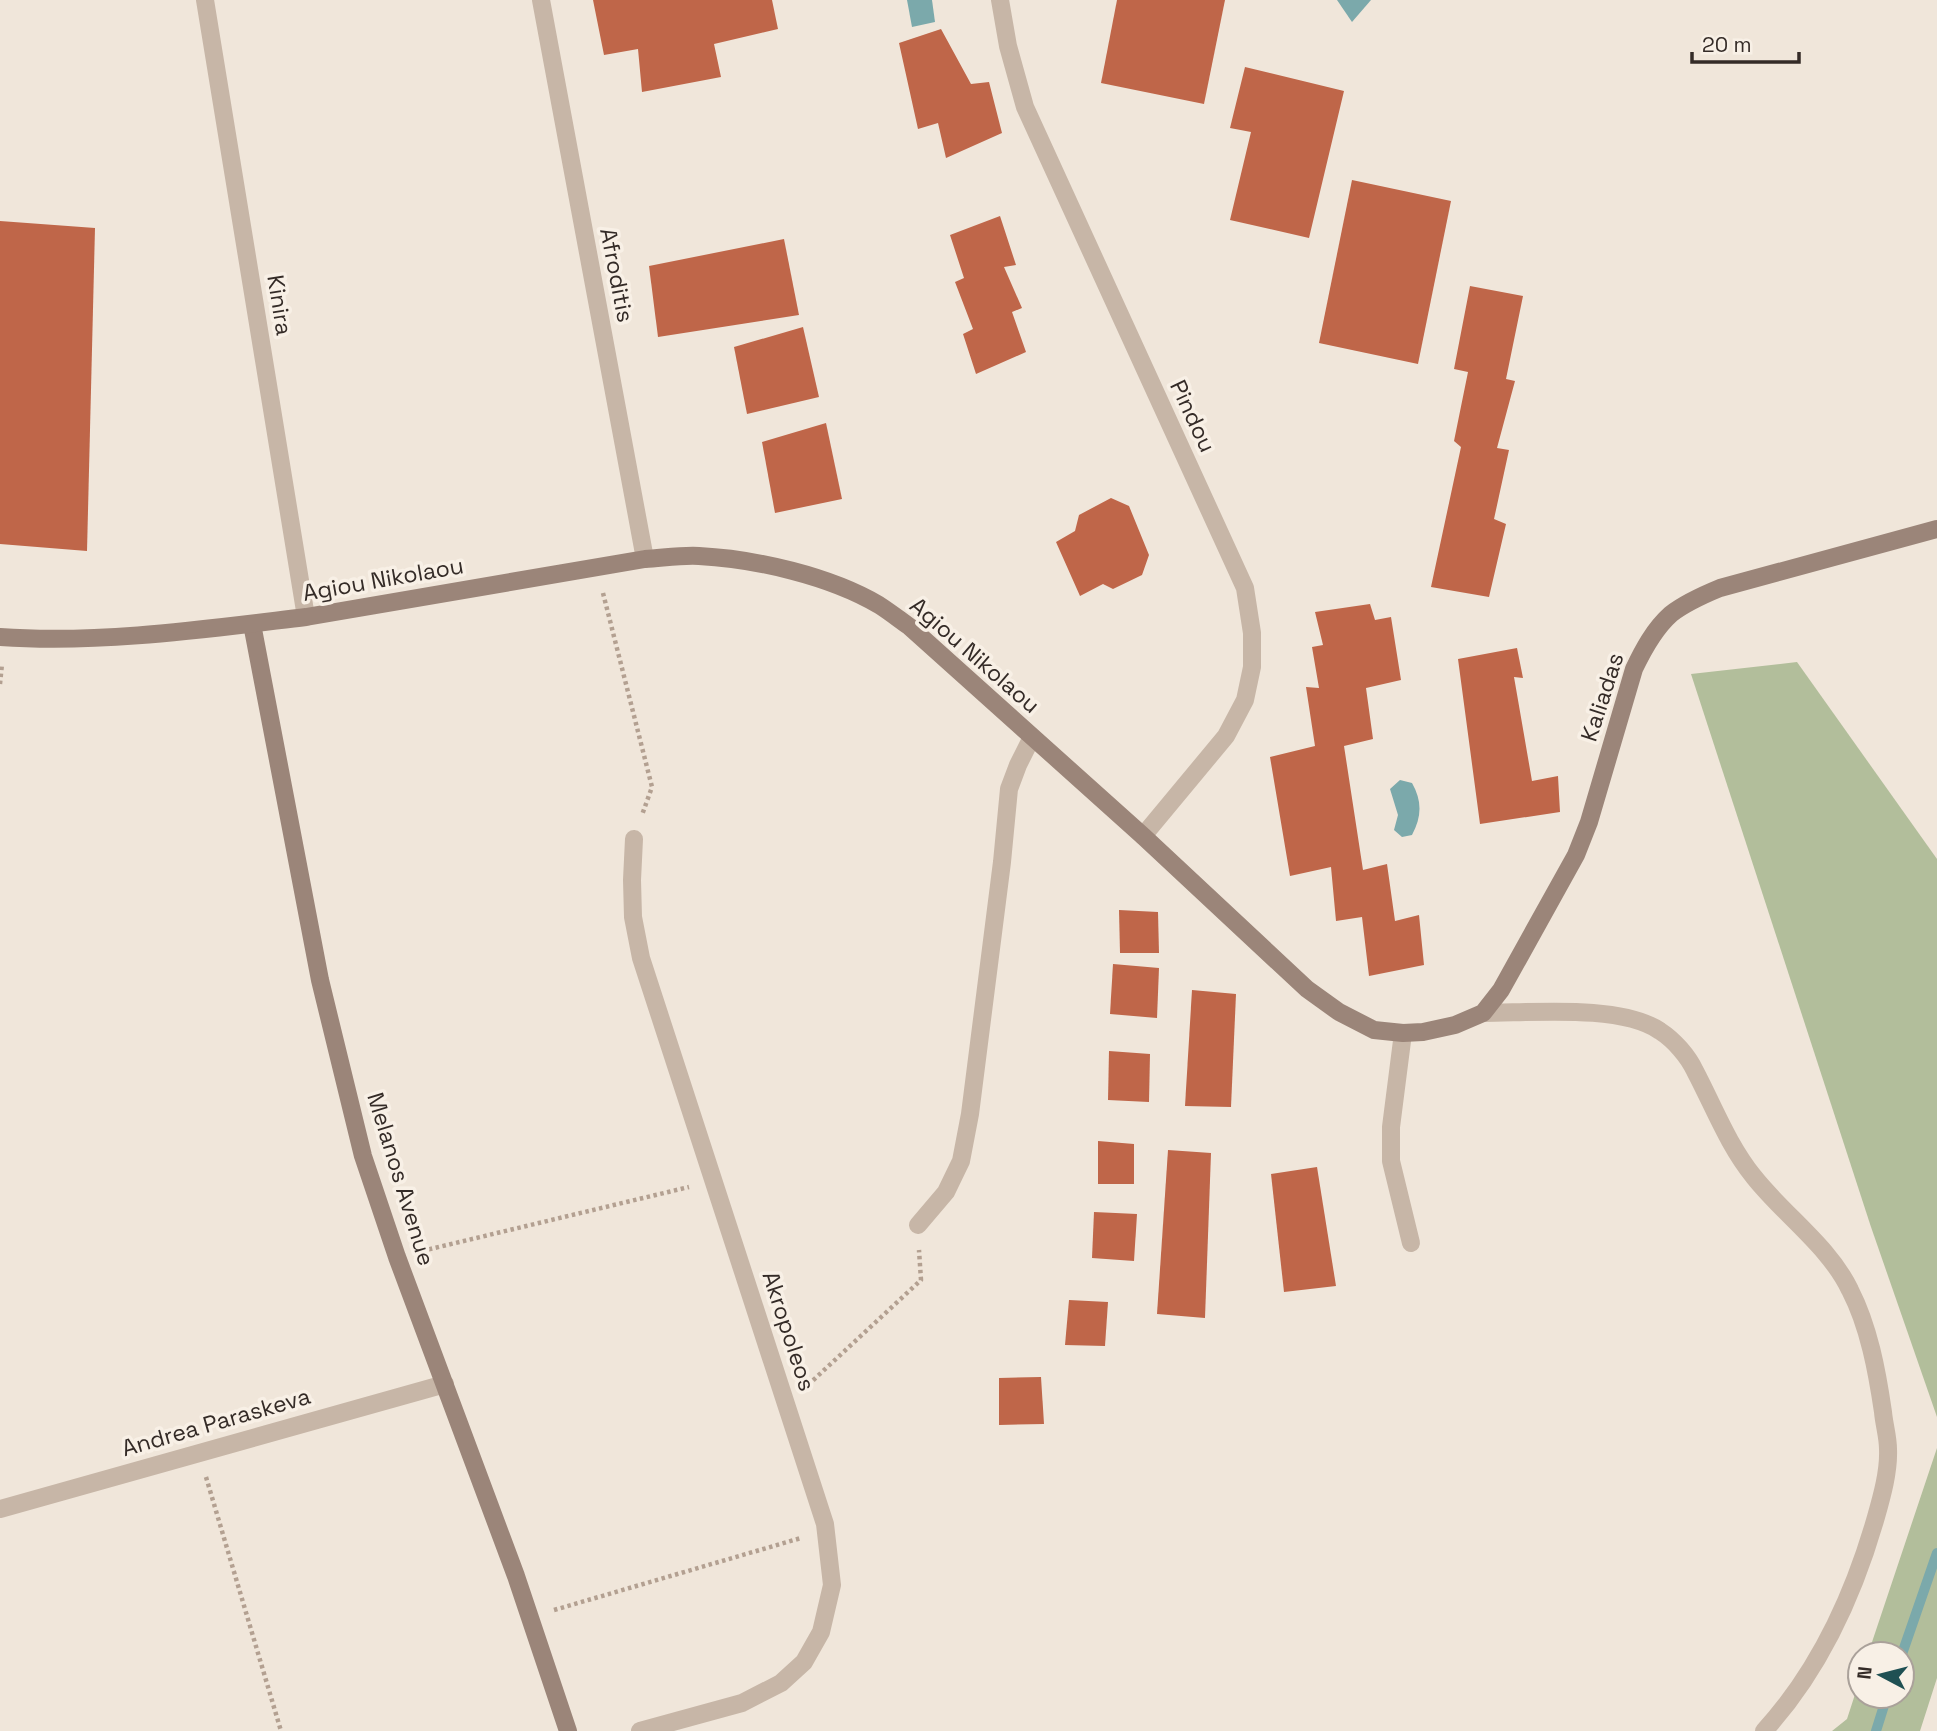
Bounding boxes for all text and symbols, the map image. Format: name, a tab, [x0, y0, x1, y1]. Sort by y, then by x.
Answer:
scale bar	[1692, 21, 1799, 65]
text: 20 m	[1702, 31, 1752, 58]
street label: Afroditis	[593, 225, 641, 325]
street label: Kinira	[260, 273, 300, 337]
street label: Pindou	[1163, 375, 1223, 457]
street label: Agiou Nikolaou	[300, 550, 466, 608]
street label: Agiou Nikolaou	[904, 590, 1046, 720]
street label: Kaliadas	[1574, 649, 1630, 745]
street label: Melanos Avenue	[360, 1089, 442, 1269]
street label: Akropoleos	[756, 1267, 822, 1395]
street label: Andrea Paraskeva	[118, 1381, 314, 1463]
north arrow	[1846, 1640, 1916, 1710]
text: N	[1851, 1665, 1878, 1681]

